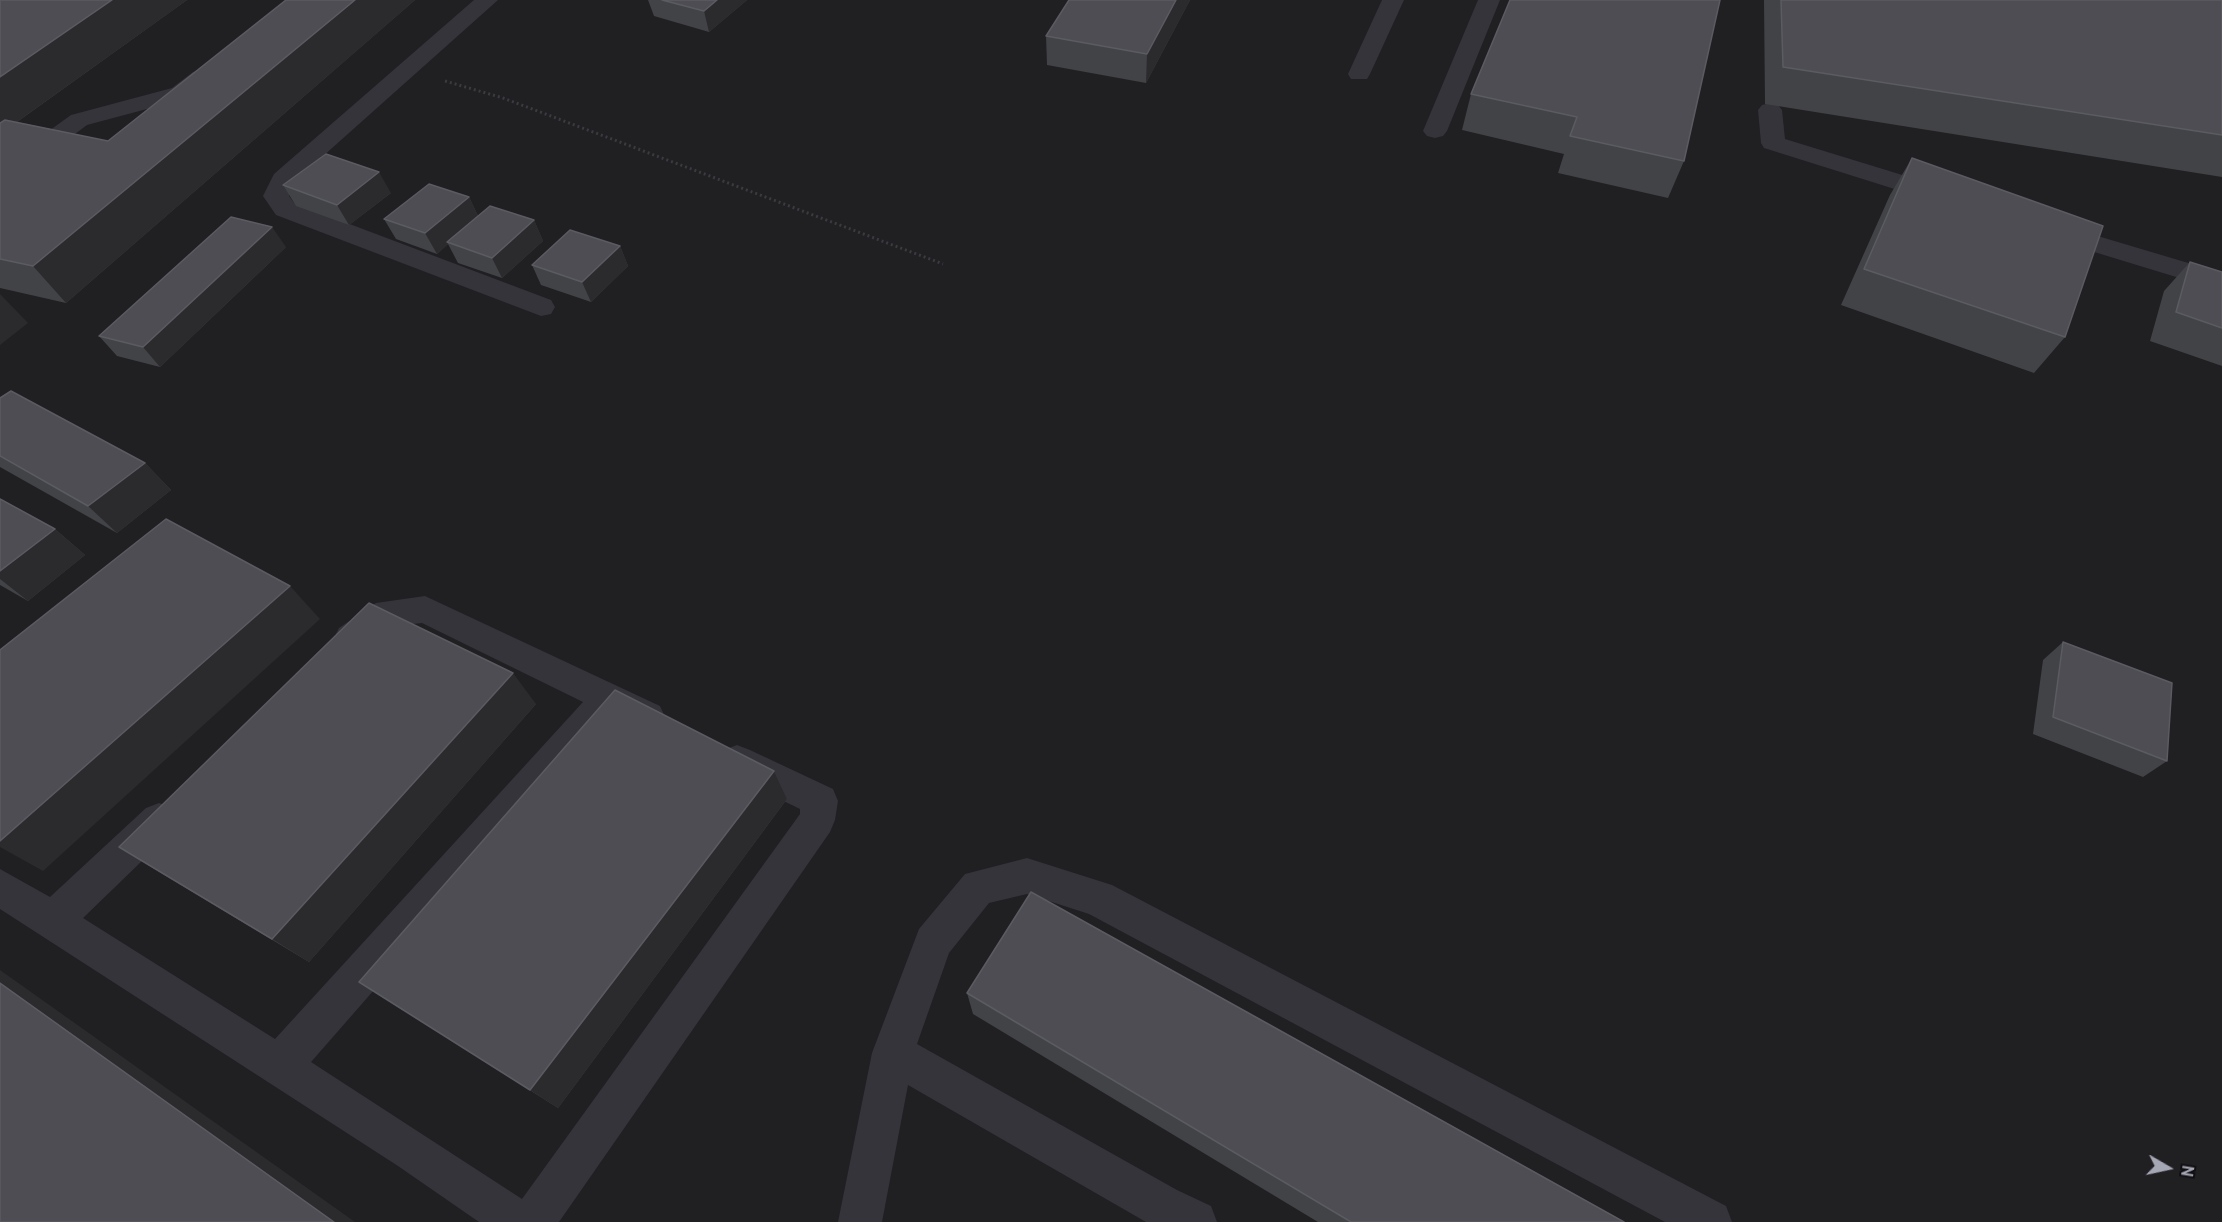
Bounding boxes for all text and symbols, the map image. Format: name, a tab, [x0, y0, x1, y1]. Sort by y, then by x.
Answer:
north arrow	[2138, 1138, 2198, 1198]
text: N	[2175, 1164, 2197, 1178]

